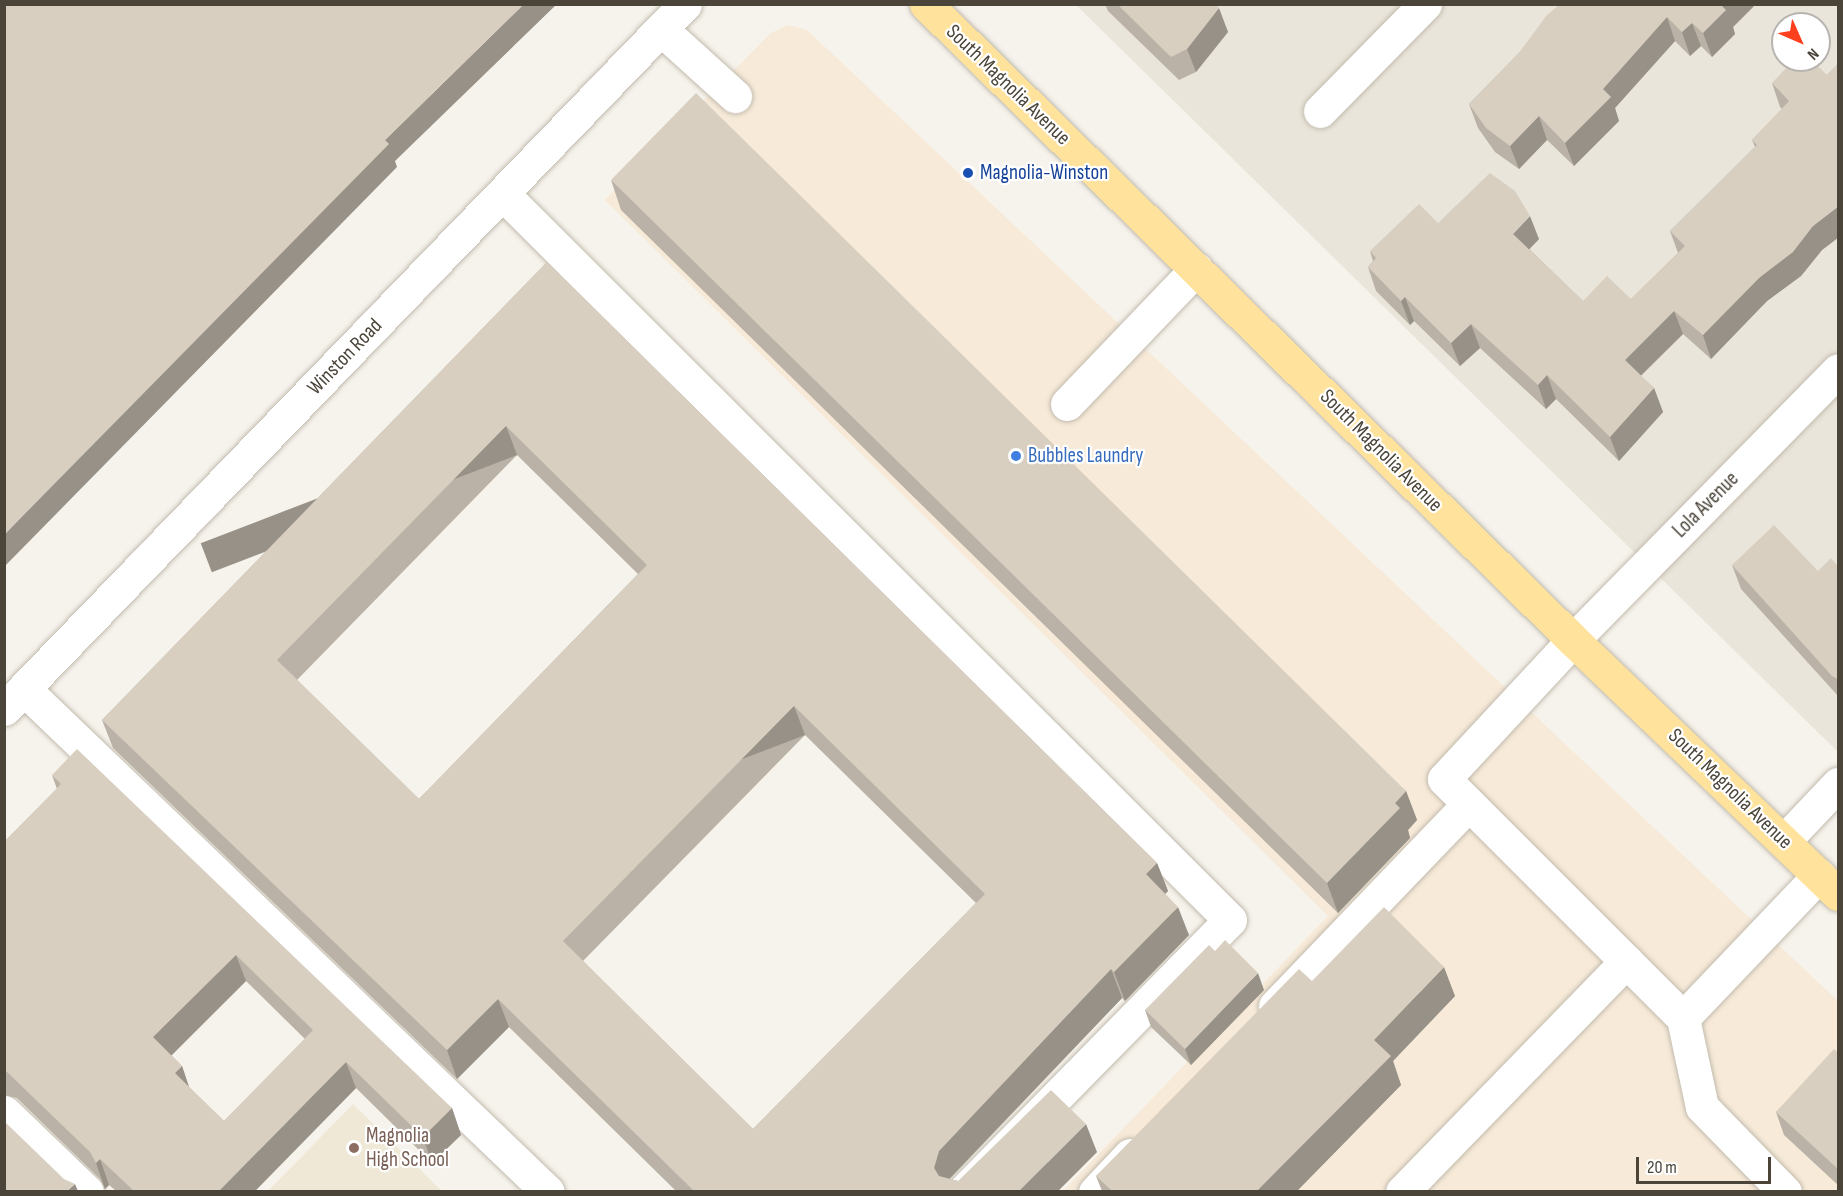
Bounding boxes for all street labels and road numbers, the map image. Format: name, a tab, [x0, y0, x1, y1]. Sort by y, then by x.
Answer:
street label: South Magnolia Avenue	[941, 19, 1075, 151]
street label: Winston Road	[302, 314, 388, 400]
street label: South Magnolia Avenue	[1315, 385, 1447, 517]
street label: Lola Avenue	[1668, 467, 1744, 543]
street label: South Magnolia Avenue	[1663, 723, 1797, 855]

